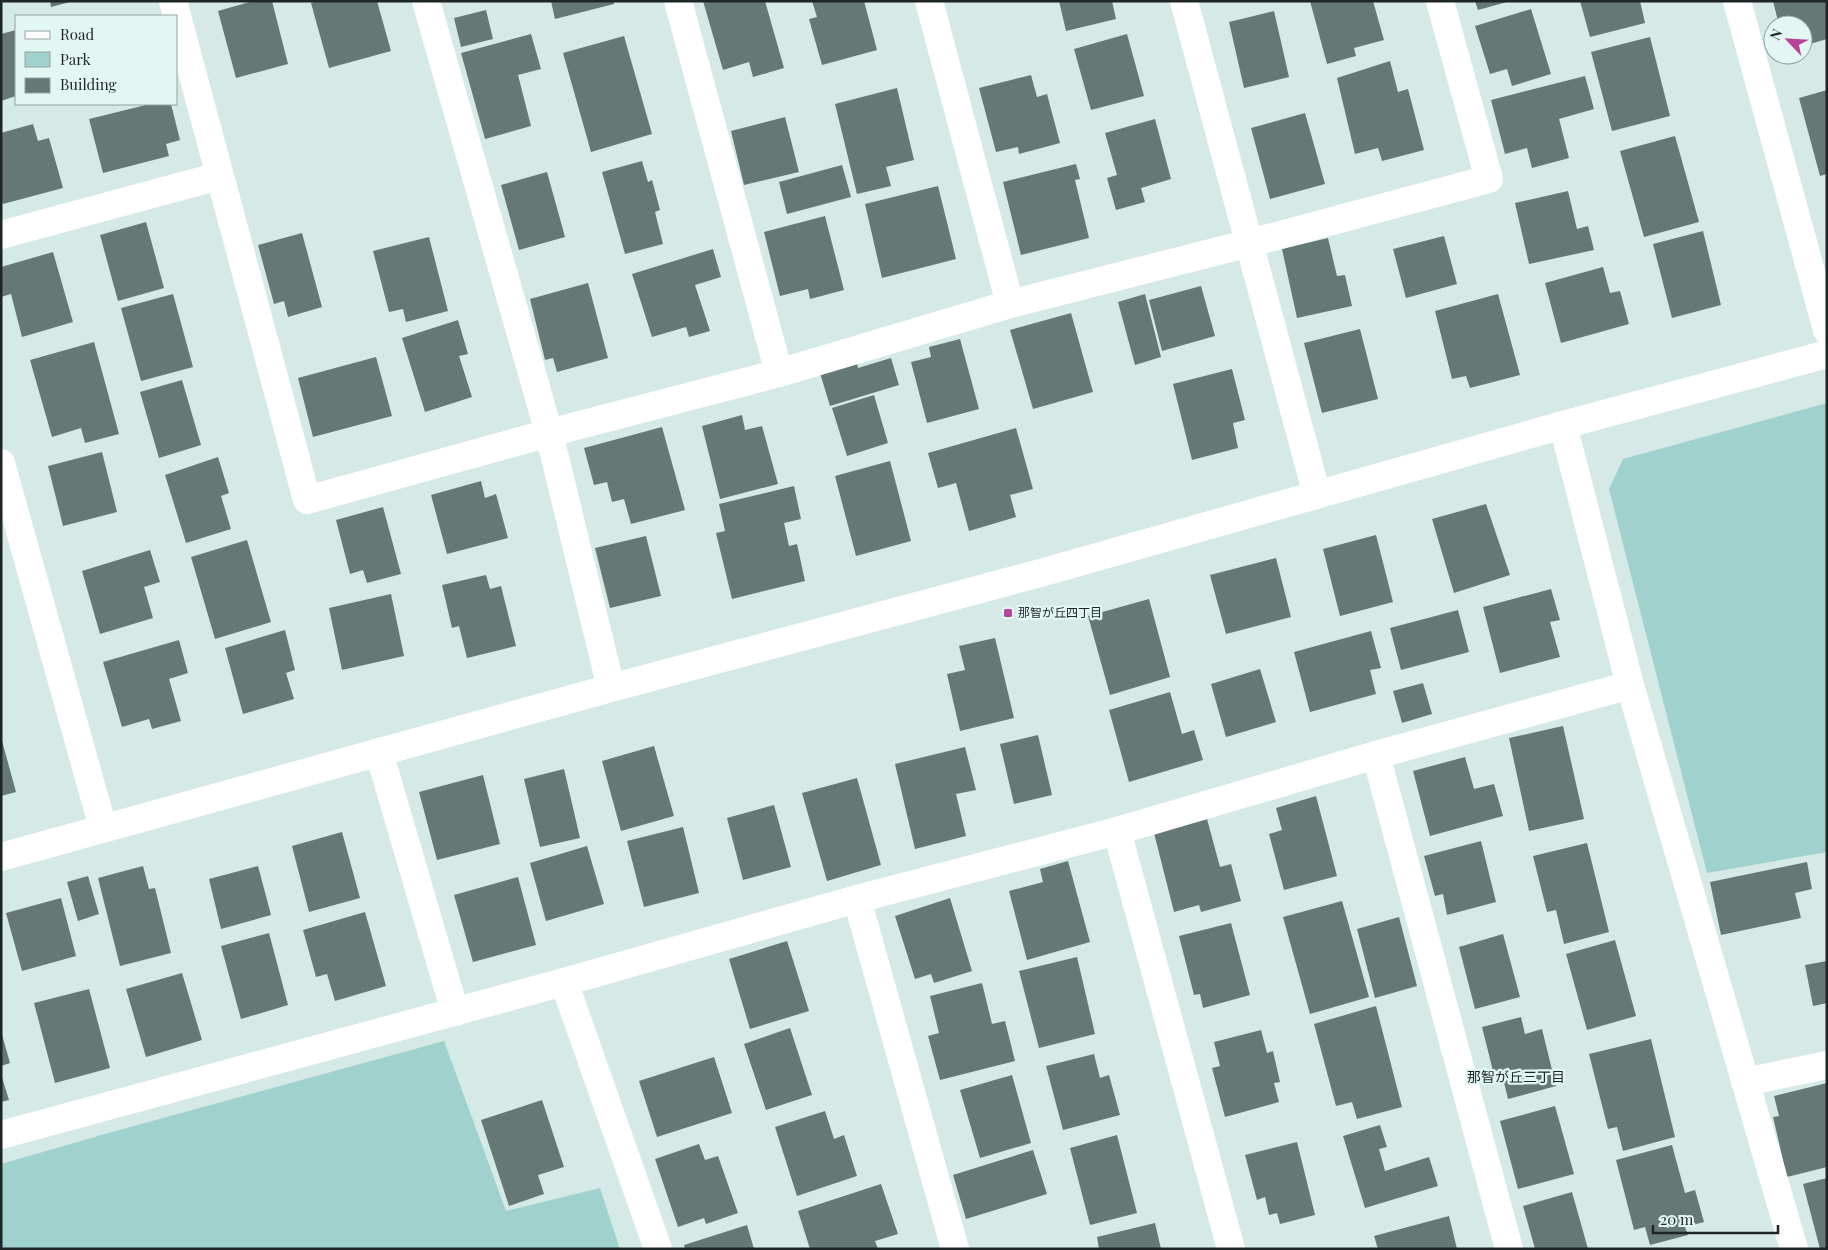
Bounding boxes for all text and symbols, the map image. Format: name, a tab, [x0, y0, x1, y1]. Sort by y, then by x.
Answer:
legend	[15, 15, 178, 105]
north arrow	[1763, 15, 1813, 65]
text: Road	[60, 24, 94, 44]
text: N	[1765, 26, 1787, 43]
text: Park	[60, 49, 92, 69]
text: Building	[60, 74, 117, 94]
place label: 那智が丘四丁目	[1018, 604, 1102, 620]
marker: 那智が丘四丁目	[1002, 607, 1014, 619]
district label: 那智が丘三丁目	[1467, 1067, 1565, 1086]
scale bar	[1653, 1202, 1778, 1234]
text: 20 m	[1660, 1209, 1694, 1229]

